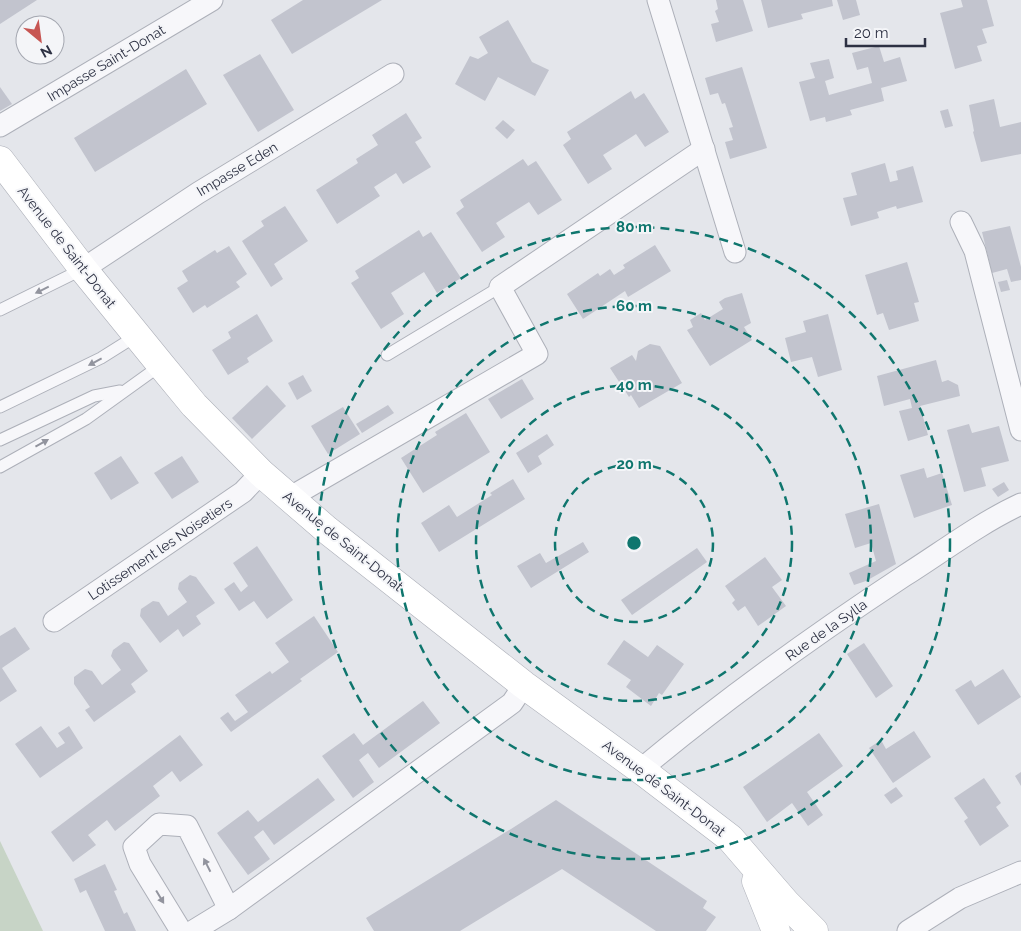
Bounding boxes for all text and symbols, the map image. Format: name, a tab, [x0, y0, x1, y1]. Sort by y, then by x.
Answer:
north arrow	[15, 15, 65, 65]
scale bar	[846, 15, 925, 47]
street label: Impasse Saint-Donat	[44, 21, 168, 105]
text: 20 m	[854, 24, 889, 42]
text: N	[38, 42, 55, 61]
street label: Impasse Eden	[194, 139, 280, 199]
street label: Avenue de Saint-Donat	[15, 183, 120, 311]
text: 80 m	[616, 218, 652, 236]
one-way arrow	[35, 286, 49, 294]
text: 60 m	[616, 297, 652, 315]
one-way arrow	[88, 357, 101, 366]
text: 40 m	[616, 376, 652, 394]
one-way arrow	[36, 439, 49, 448]
text: 20 m	[616, 455, 652, 473]
street label: Avenue de Saint-Donat	[280, 488, 406, 595]
street label: Lotissement les Noisetiers	[85, 495, 235, 603]
centre of rings	[625, 534, 643, 552]
street label: Rue de la Sylla	[782, 596, 870, 664]
street label: Avenue de Saint-Donat	[599, 737, 729, 840]
one-way arrow	[203, 858, 211, 872]
one-way arrow	[156, 890, 165, 903]

